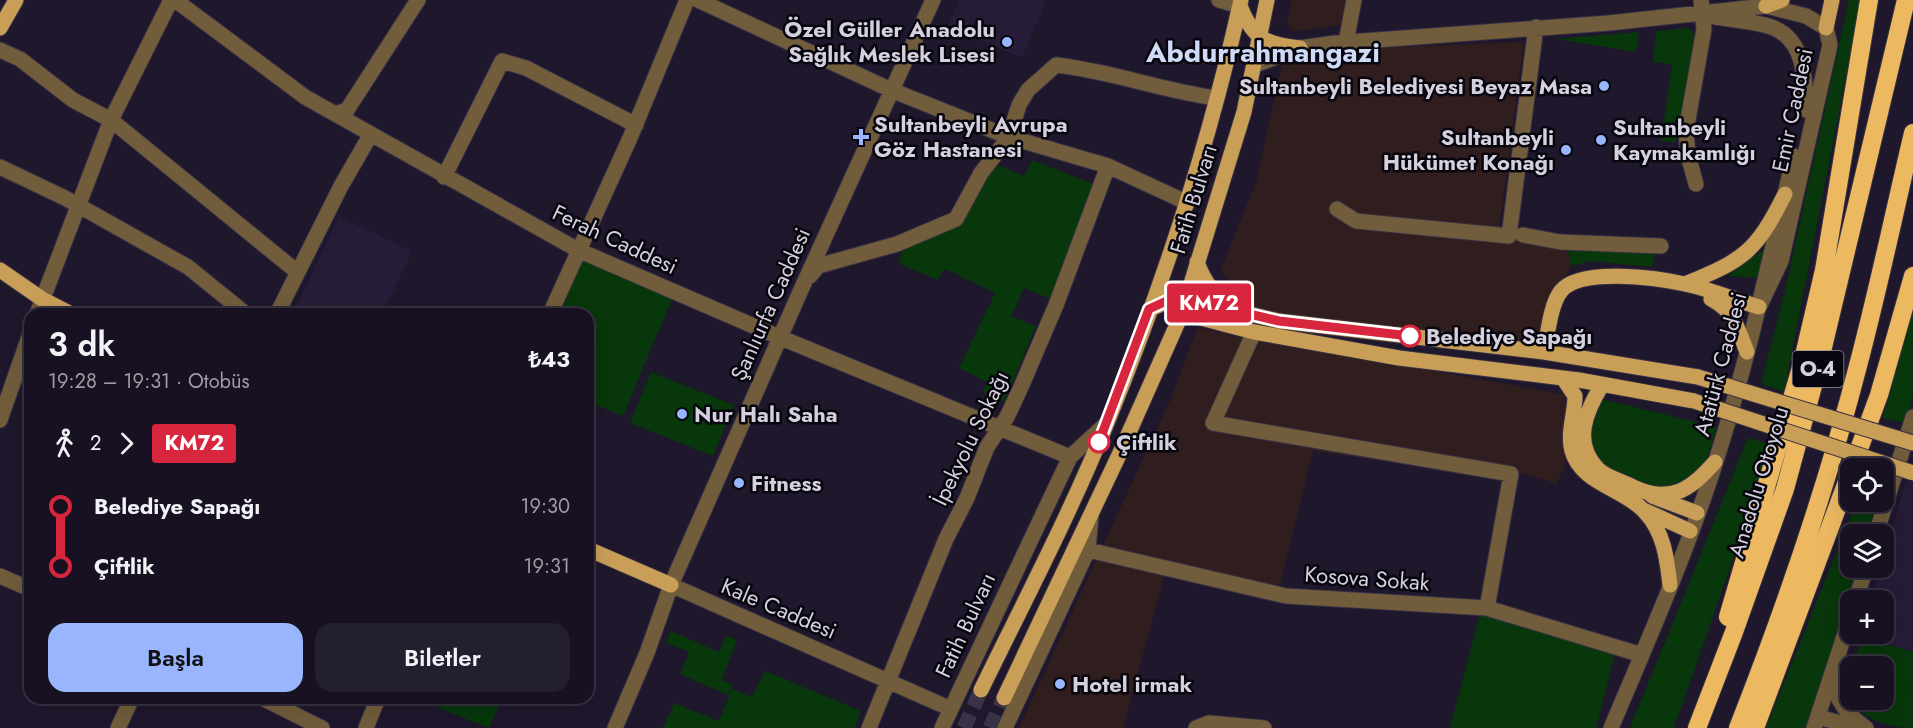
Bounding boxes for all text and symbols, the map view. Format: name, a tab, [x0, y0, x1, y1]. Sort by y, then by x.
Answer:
place label: Özel Güller Anadolu Sağlık Meslek Lisesi	[784, 13, 995, 70]
district label: Abdurrahmangazi	[1145, 32, 1380, 73]
marker: Özel Güller Anadolu Sağlık Meslek Lisesi	[1000, 35, 1014, 49]
street label: Emir Caddesi	[1763, 45, 1821, 175]
place label: Sultanbeyli Belediyesi Beyaz Masa	[1239, 70, 1592, 102]
marker: Sultanbeyli Belediyesi Beyaz Masa	[1597, 79, 1611, 93]
place label: Sultanbeyli Avrupa Göz Hastanesi	[874, 108, 1068, 165]
place label: Sultanbeyli Kaymakamlığı	[1613, 111, 1756, 168]
place label: Sultanbeyli Hükümet Konağı	[1383, 121, 1554, 178]
marker: Sultanbeyli Avrupa Göz Hastanesi	[852, 128, 870, 146]
marker: Sultanbeyli Kaymakamlığı	[1594, 133, 1608, 147]
street label: Fatih Bulvarı	[1161, 141, 1225, 257]
marker: Sultanbeyli Hükümet Konağı	[1559, 143, 1573, 157]
street label: Ferah Caddesi	[547, 196, 683, 282]
street label: Şanlıurfa Caddesi	[722, 222, 818, 386]
line badge: KM72	[1167, 284, 1251, 322]
text: KM72	[1179, 288, 1239, 318]
street label: Atatürk Caddesi	[1685, 289, 1755, 439]
place label: Belediye Sapağı	[1426, 320, 1592, 352]
text: 3 dk	[48, 321, 115, 368]
marker: Belediye Sapağı	[1399, 325, 1421, 347]
text: ₺43	[528, 343, 570, 375]
road number: O-4	[1792, 351, 1844, 387]
street label: İpekyolu Sokağı	[924, 365, 1016, 511]
text: 19:28 – 19:31 · Otobüs	[48, 367, 250, 396]
place label: Nur Halı Saha	[694, 398, 838, 430]
street label: Anadolu Otoyolu	[1720, 402, 1796, 562]
marker: Nur Halı Saha	[675, 407, 689, 421]
place label: Çiftlik	[1116, 426, 1177, 458]
icon: walk	[48, 427, 81, 460]
icon: forward	[110, 427, 143, 460]
text: KM72	[164, 428, 224, 458]
text: 2	[90, 429, 101, 458]
marker: Çiftlik	[1088, 431, 1110, 453]
map controls	[1840, 458, 1894, 710]
button: locate	[1840, 458, 1894, 512]
place label: Fitness	[751, 467, 822, 499]
marker: Fitness	[732, 476, 746, 490]
text: Belediye Sapağı	[94, 490, 260, 522]
text: 19:30	[521, 492, 570, 521]
button: layers	[1840, 524, 1894, 578]
text: Çiftlik	[94, 550, 155, 582]
text: 19:31	[524, 552, 570, 581]
street label: Kosova Sokak	[1303, 558, 1431, 598]
street label: Fatih Bulvarı	[927, 567, 1003, 683]
street label: Kale Caddesi	[716, 569, 842, 647]
button: +	[1840, 590, 1894, 644]
button: Başla	[48, 623, 303, 692]
button: Biletler	[315, 623, 570, 692]
button: −	[1840, 656, 1894, 710]
place label: Hotel irmak	[1072, 668, 1192, 700]
marker: Hotel irmak	[1053, 677, 1067, 691]

